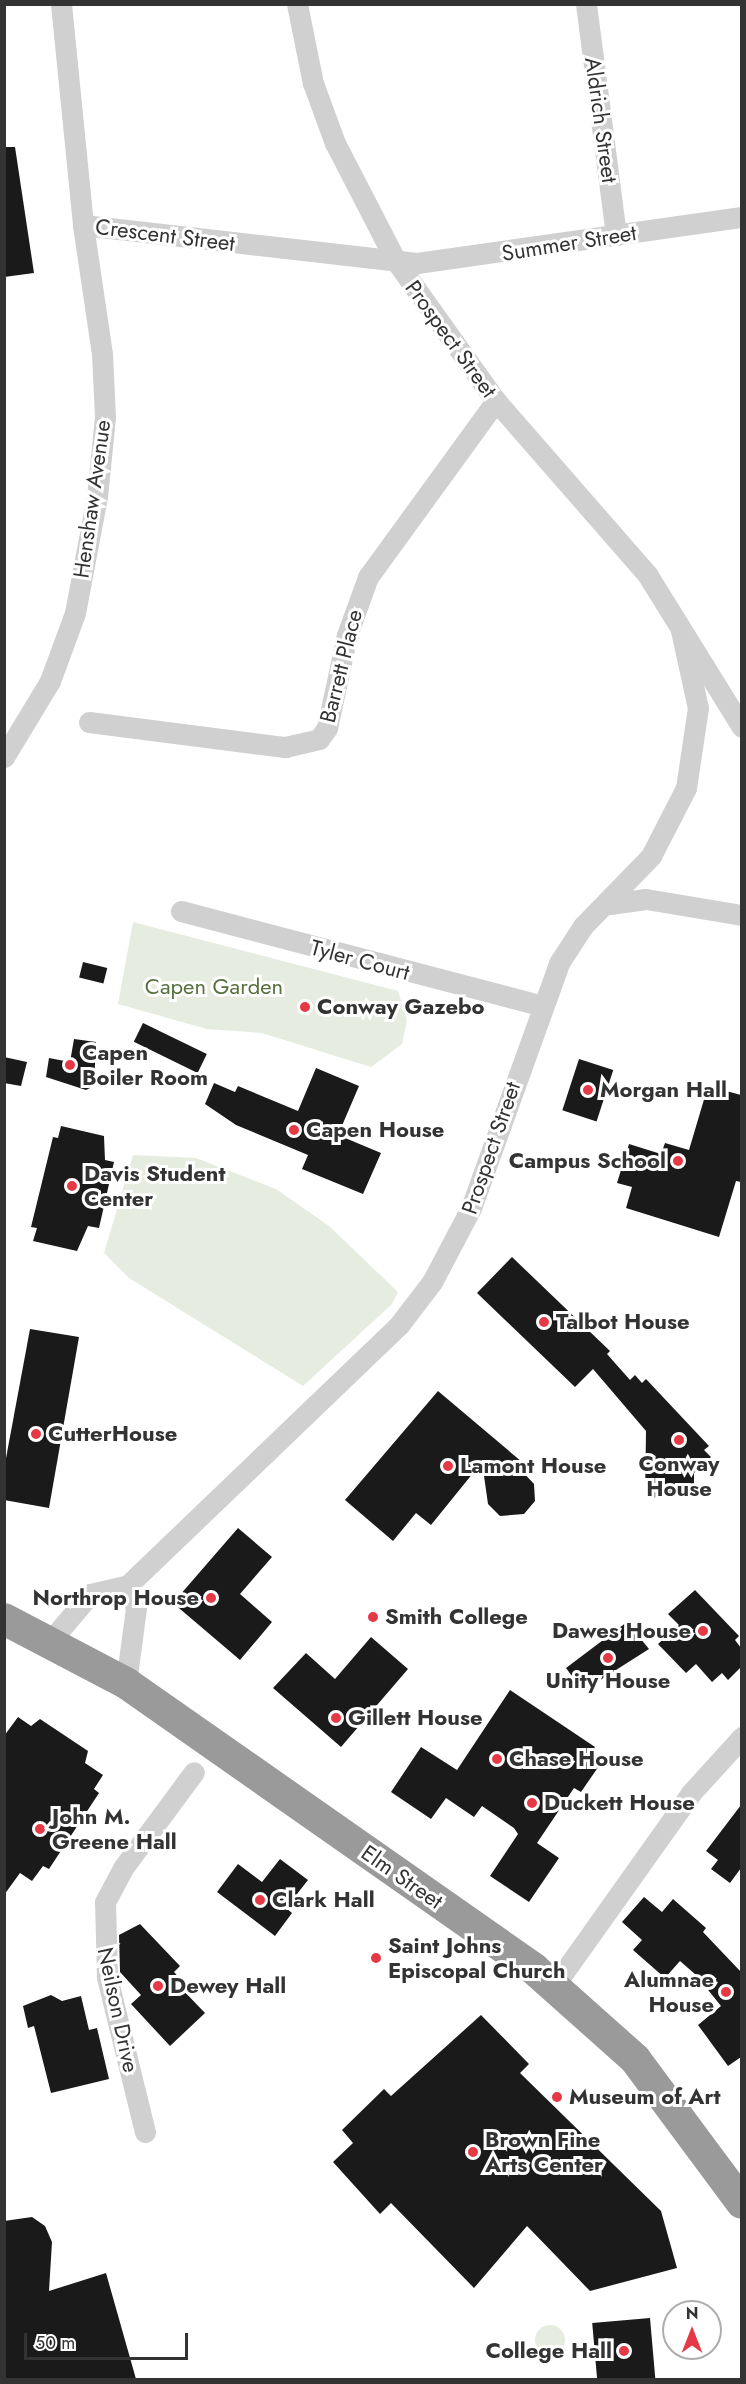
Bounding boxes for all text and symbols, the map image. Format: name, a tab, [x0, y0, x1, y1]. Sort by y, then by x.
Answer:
street label: Aldrich Street	[579, 56, 623, 184]
street label: Crescent Street	[94, 213, 236, 257]
street label: Summer Street	[500, 219, 638, 267]
street label: Prospect Street	[400, 275, 502, 403]
street label: Henshaw Avenue	[68, 418, 116, 580]
street label: Barrett Place	[314, 607, 368, 725]
street label: Tyler Court	[308, 934, 412, 986]
park label: Capen Garden	[145, 974, 283, 1000]
place label: Conway Gazebo	[317, 994, 485, 1020]
marker: Conway Gazebo	[298, 1000, 312, 1014]
place label: Capen Boiler Room	[82, 1039, 208, 1090]
marker: Capen Boiler Room	[63, 1058, 77, 1072]
place label: Morgan Hall	[600, 1077, 727, 1103]
street label: Prospect Street	[456, 1078, 526, 1218]
marker: Morgan Hall	[581, 1083, 595, 1097]
place label: Capen House	[306, 1117, 444, 1143]
marker: Capen House	[287, 1123, 301, 1137]
place label: Campus School	[509, 1148, 666, 1174]
marker: Campus School	[671, 1154, 685, 1168]
place label: Davis Student Center	[84, 1160, 225, 1212]
marker: Davis Student Center	[65, 1179, 79, 1193]
place label: Talbot House	[556, 1309, 690, 1335]
marker: Talbot House	[537, 1315, 551, 1329]
place label: CutterHouse	[48, 1421, 177, 1447]
marker: CutterHouse	[29, 1427, 43, 1441]
marker: Conway House	[672, 1433, 686, 1447]
place label: Conway House	[639, 1450, 719, 1502]
place label: Lamont House	[460, 1453, 606, 1479]
marker: Lamont House	[441, 1459, 455, 1473]
place label: Northrop House	[33, 1585, 199, 1611]
marker: Northrop House	[204, 1591, 218, 1605]
place label: Smith College	[385, 1604, 528, 1630]
marker: Smith College	[366, 1610, 380, 1624]
place label: Dawes House	[552, 1618, 691, 1644]
marker: Dawes House	[696, 1624, 710, 1638]
marker: Unity House	[601, 1651, 615, 1665]
place label: Unity House	[546, 1668, 670, 1694]
place label: Gillett House	[348, 1705, 483, 1731]
marker: Gillett House	[329, 1711, 343, 1725]
place label: Chase House	[509, 1746, 644, 1772]
marker: Chase House	[490, 1752, 504, 1766]
place label: Duckett House	[544, 1790, 695, 1816]
marker: Duckett House	[525, 1796, 539, 1810]
place label: John M. Greene Hall	[52, 1803, 177, 1855]
marker: John M. Greene Hall	[33, 1822, 47, 1836]
street label: Elm Street	[356, 1839, 448, 1915]
place label: Clark Hall	[272, 1887, 375, 1913]
marker: Clark Hall	[253, 1893, 267, 1907]
place label: Saint Johns Episcopal Church	[388, 1932, 565, 1984]
street label: Neilson Drive	[92, 1945, 144, 2075]
marker: Saint Johns Episcopal Church	[369, 1951, 383, 1965]
place label: Alumnae House	[624, 1966, 714, 2018]
place label: Dewey Hall	[170, 1973, 286, 1999]
marker: Dewey Hall	[151, 1979, 165, 1993]
marker: Alumnae House	[719, 1985, 733, 1999]
place label: Museum of Art	[569, 2084, 721, 2110]
marker: Museum of Art	[550, 2090, 564, 2104]
place label: Brown Fine Arts Center	[485, 2126, 603, 2178]
marker: Brown Fine Arts Center	[466, 2145, 480, 2159]
north arrow	[662, 2300, 722, 2360]
text: N	[686, 2302, 698, 2325]
scale bar	[27, 2321, 190, 2359]
text: 50 m	[35, 2330, 75, 2356]
place label: College Hall	[485, 2338, 612, 2364]
marker: College Hall	[617, 2344, 631, 2358]

